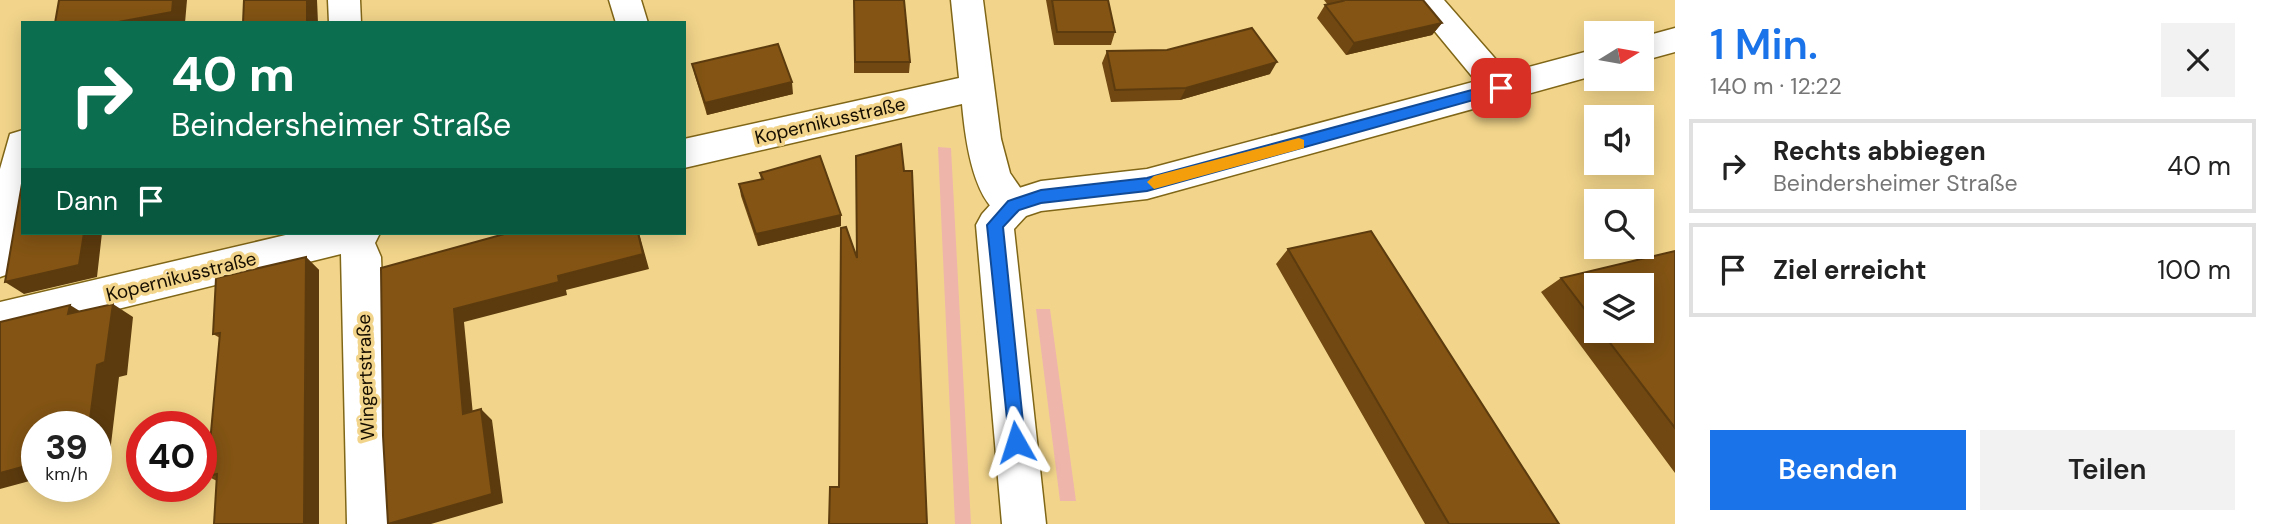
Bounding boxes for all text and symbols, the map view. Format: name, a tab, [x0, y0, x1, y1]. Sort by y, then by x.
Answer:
text: 1 Min.	[1710, 17, 1818, 72]
north arrow	[1584, 21, 1654, 91]
map controls	[1584, 21, 1654, 343]
button: close	[2161, 23, 2235, 97]
text: 40 m	[171, 42, 295, 106]
icon: right	[56, 49, 147, 140]
pin	[1471, 58, 1531, 118]
icon: arrive	[1482, 69, 1520, 107]
text: 140 m · 12:22	[1710, 71, 1842, 101]
street label: Kopernikusstraße	[752, 91, 908, 150]
text: Beindersheimer Straße	[171, 104, 511, 146]
button: sound	[1584, 105, 1654, 175]
text: Rechts abbiegen	[1773, 134, 1986, 168]
icon: right	[1714, 147, 1752, 185]
text: 40 m	[2167, 149, 2231, 183]
text: Beindersheimer Straße	[1773, 168, 2018, 198]
icon: arrive	[132, 182, 170, 220]
text: Dann	[56, 184, 118, 218]
button: search	[1584, 189, 1654, 259]
street label: Kopernikusstraße	[103, 246, 259, 307]
icon: arrive	[1714, 251, 1752, 289]
text: Ziel erreicht	[1773, 253, 1926, 287]
text: 100 m	[2157, 253, 2231, 287]
button: layers	[1584, 273, 1654, 343]
street label: Wingertstraße	[351, 313, 380, 441]
position arrow	[979, 405, 1053, 479]
speed limit sign: 40	[126, 411, 217, 502]
text: 39	[45, 424, 88, 470]
button: Beenden	[1710, 430, 1966, 510]
button: Teilen	[1980, 430, 2235, 510]
text: km/h	[45, 462, 88, 486]

